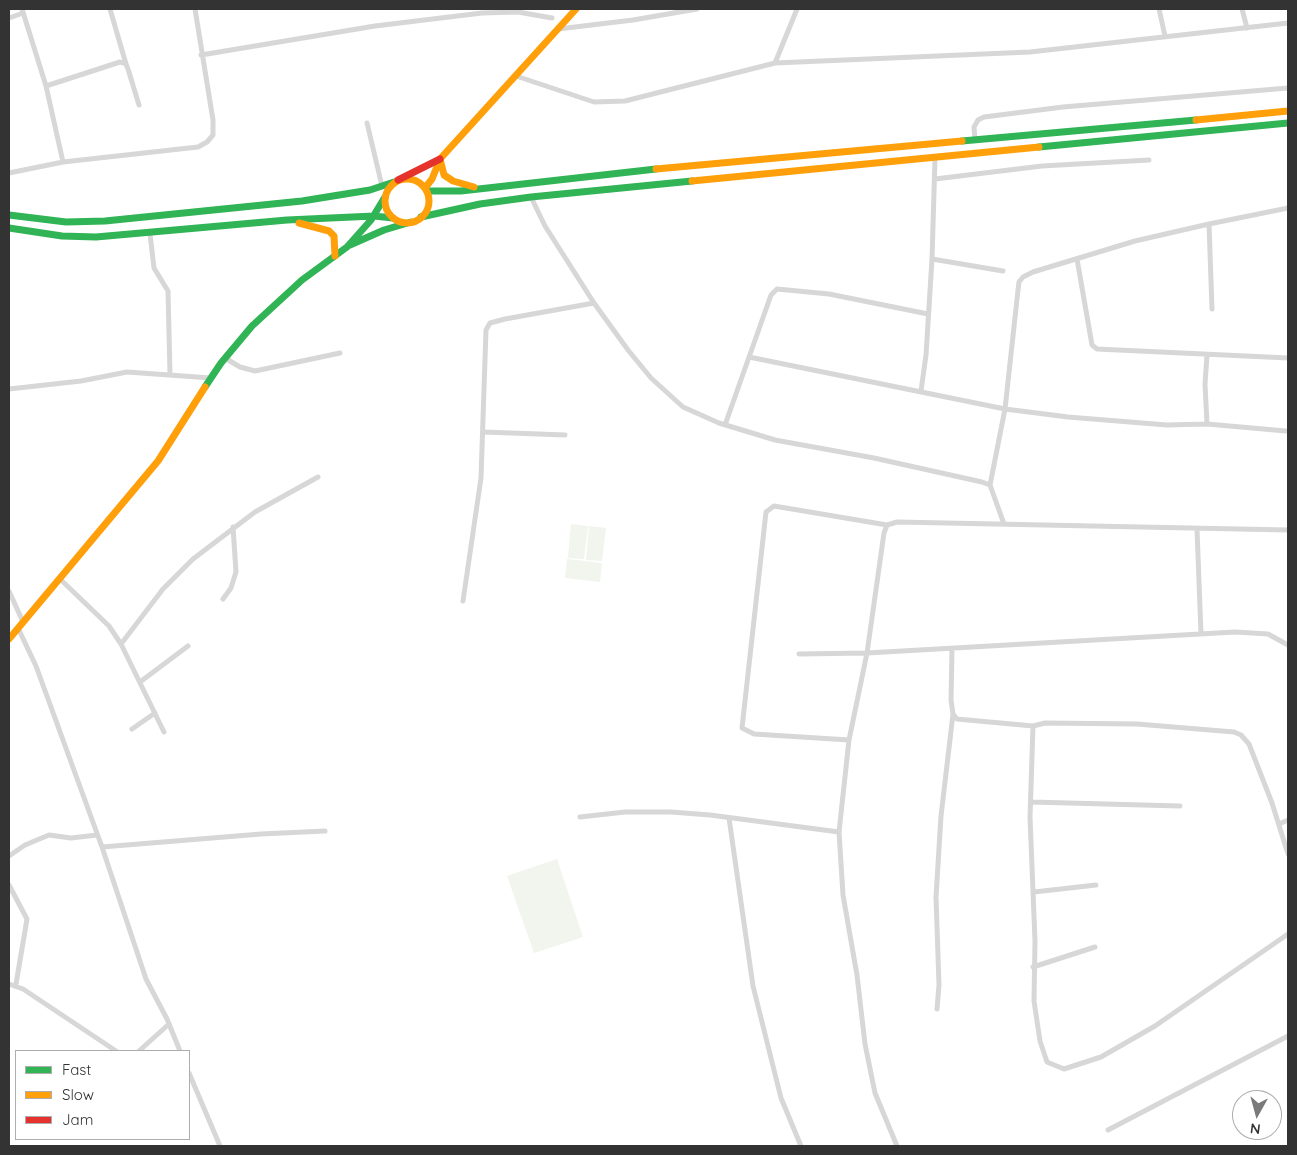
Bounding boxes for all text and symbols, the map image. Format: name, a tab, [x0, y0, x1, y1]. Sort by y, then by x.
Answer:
legend	[15, 1050, 190, 1140]
text: Fast	[62, 1060, 91, 1079]
text: Slow	[62, 1085, 94, 1104]
north arrow	[1232, 1090, 1282, 1140]
text: Jam	[62, 1110, 93, 1129]
text: N	[1249, 1119, 1262, 1138]

